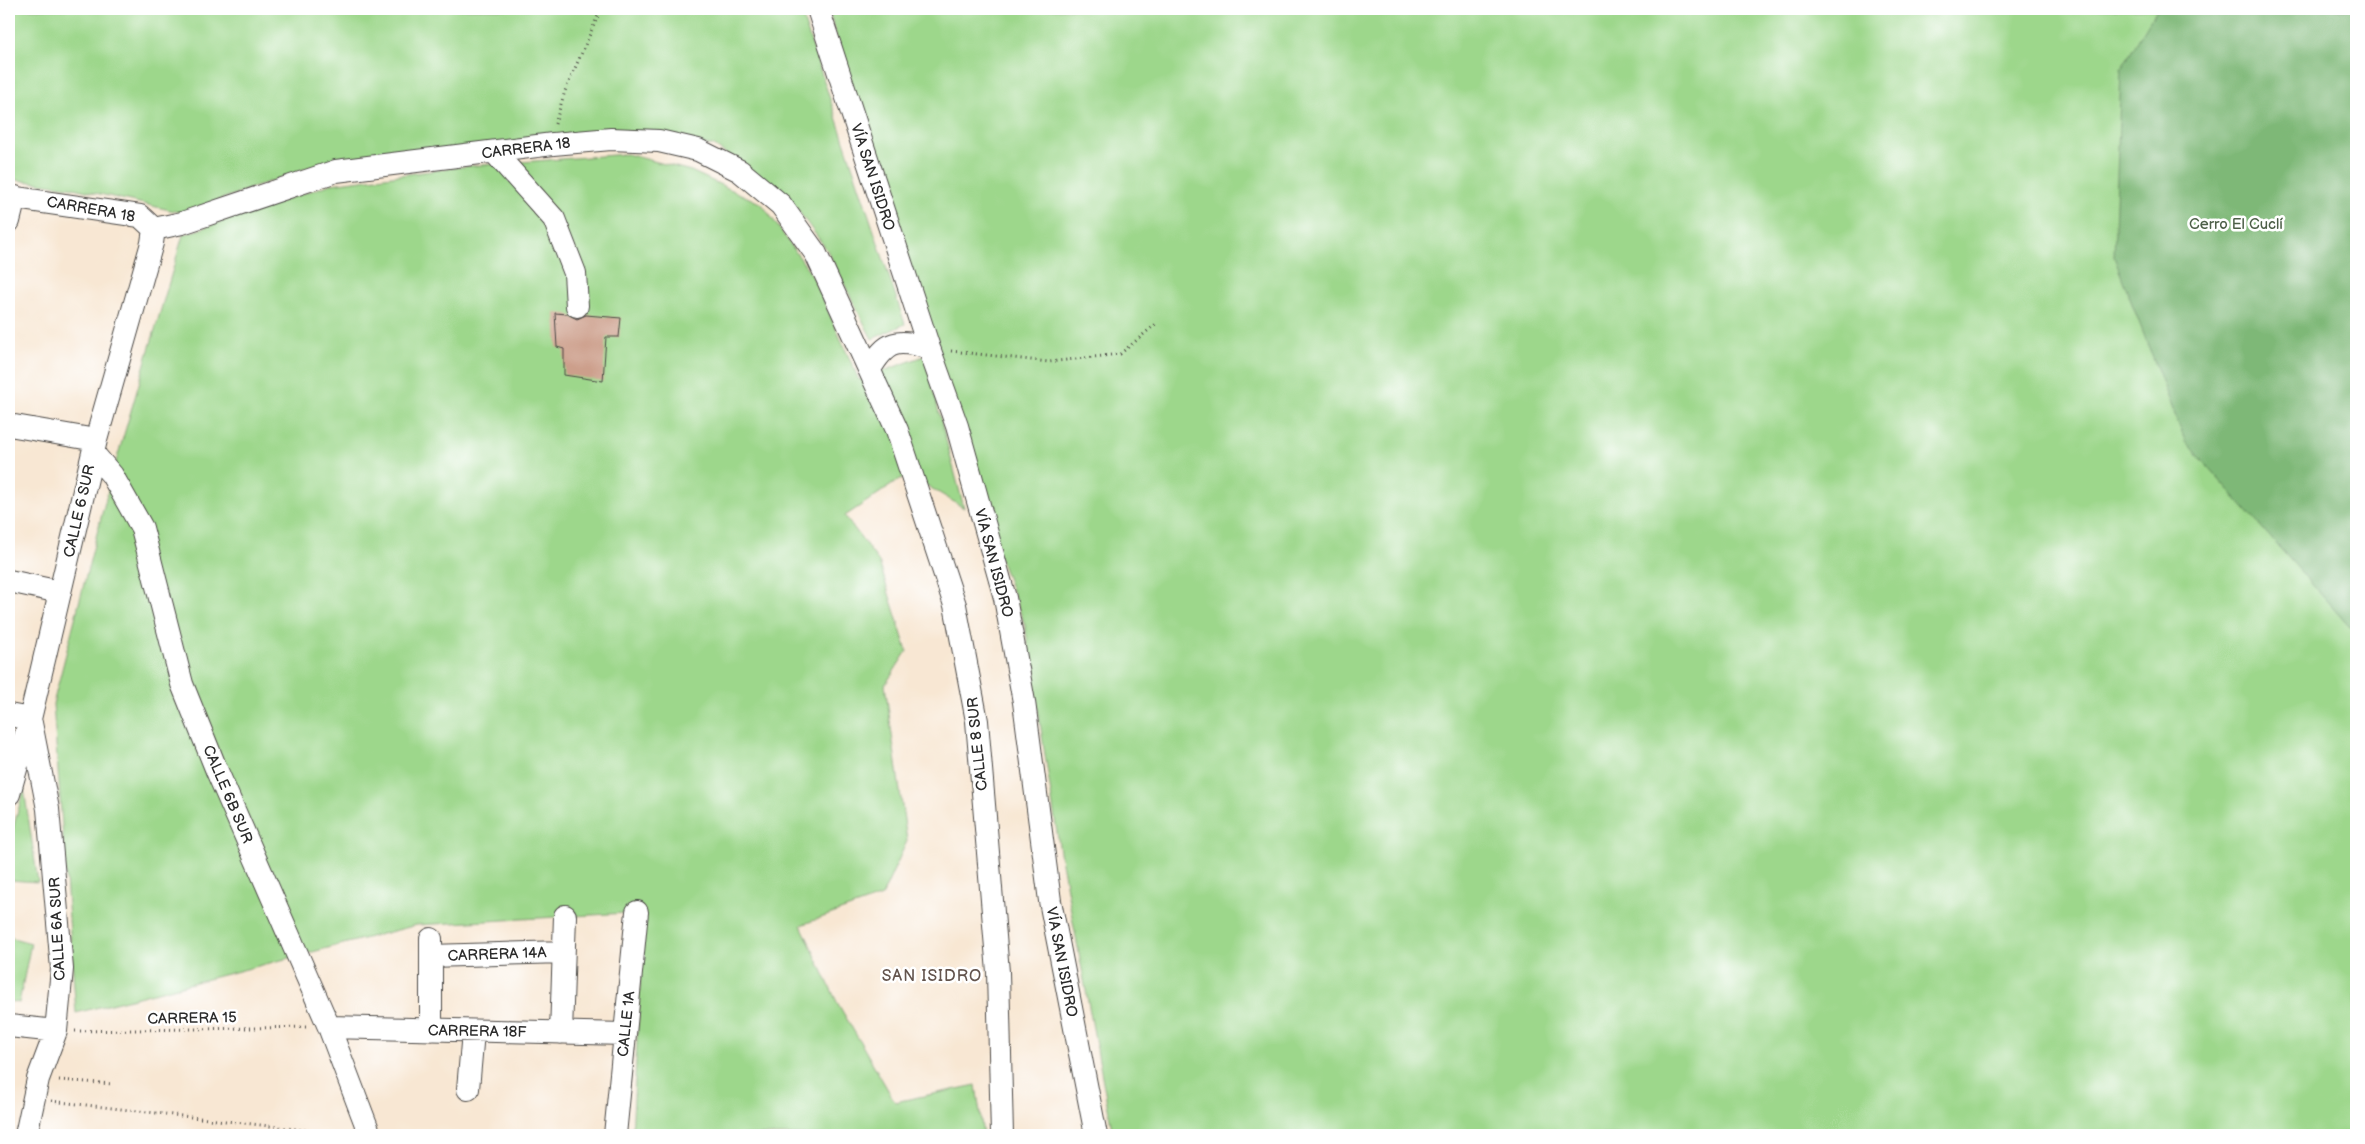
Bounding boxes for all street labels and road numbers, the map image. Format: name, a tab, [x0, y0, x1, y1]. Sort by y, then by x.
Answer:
street label: VÍA SAN ISIDRO	[846, 121, 899, 233]
street label: CARRERA 18	[480, 134, 572, 163]
street label: CARRERA 18	[45, 192, 137, 227]
street label: CALLE 6 SUR	[60, 463, 99, 559]
street label: VÍA SAN ISIDRO	[970, 507, 1017, 620]
street label: CALLE 8 SUR	[963, 696, 992, 792]
street label: CALLE 6B SUR	[198, 742, 257, 847]
street label: CALLE 6A SUR	[45, 876, 70, 981]
street label: VÍA SAN ISIDRO	[1042, 905, 1082, 1019]
street label: CARRERA 14A	[447, 943, 548, 966]
street label: CALLE 1A	[614, 989, 639, 1058]
street label: CARRERA 15	[147, 1008, 237, 1029]
street label: CARRERA 18F	[428, 1021, 526, 1042]

